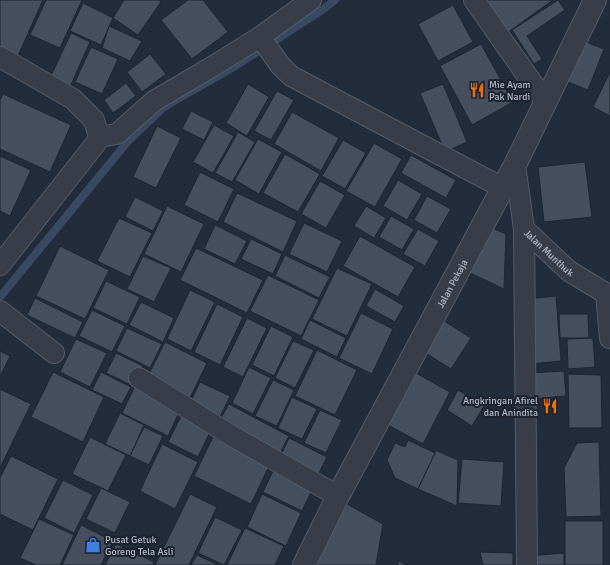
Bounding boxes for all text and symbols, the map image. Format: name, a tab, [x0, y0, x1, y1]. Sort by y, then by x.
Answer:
place label: Mie Ayam Pak Nardi	[489, 79, 531, 103]
restaurant icon: Mie Ayam Pak Nardi	[468, 81, 486, 99]
street label: Jalan Munthuk	[521, 227, 576, 279]
street label: Jalan Pekaja	[435, 258, 470, 310]
place label: Angkringan Afirel dan Anindita	[463, 395, 538, 419]
restaurant icon: Angkringan Afirel dan Anindita	[541, 397, 559, 415]
place label: Pusat Getuk Goreng Tela Asli	[105, 534, 173, 558]
shop icon: Pusat Getuk Goreng Tela Asli	[84, 536, 102, 554]

